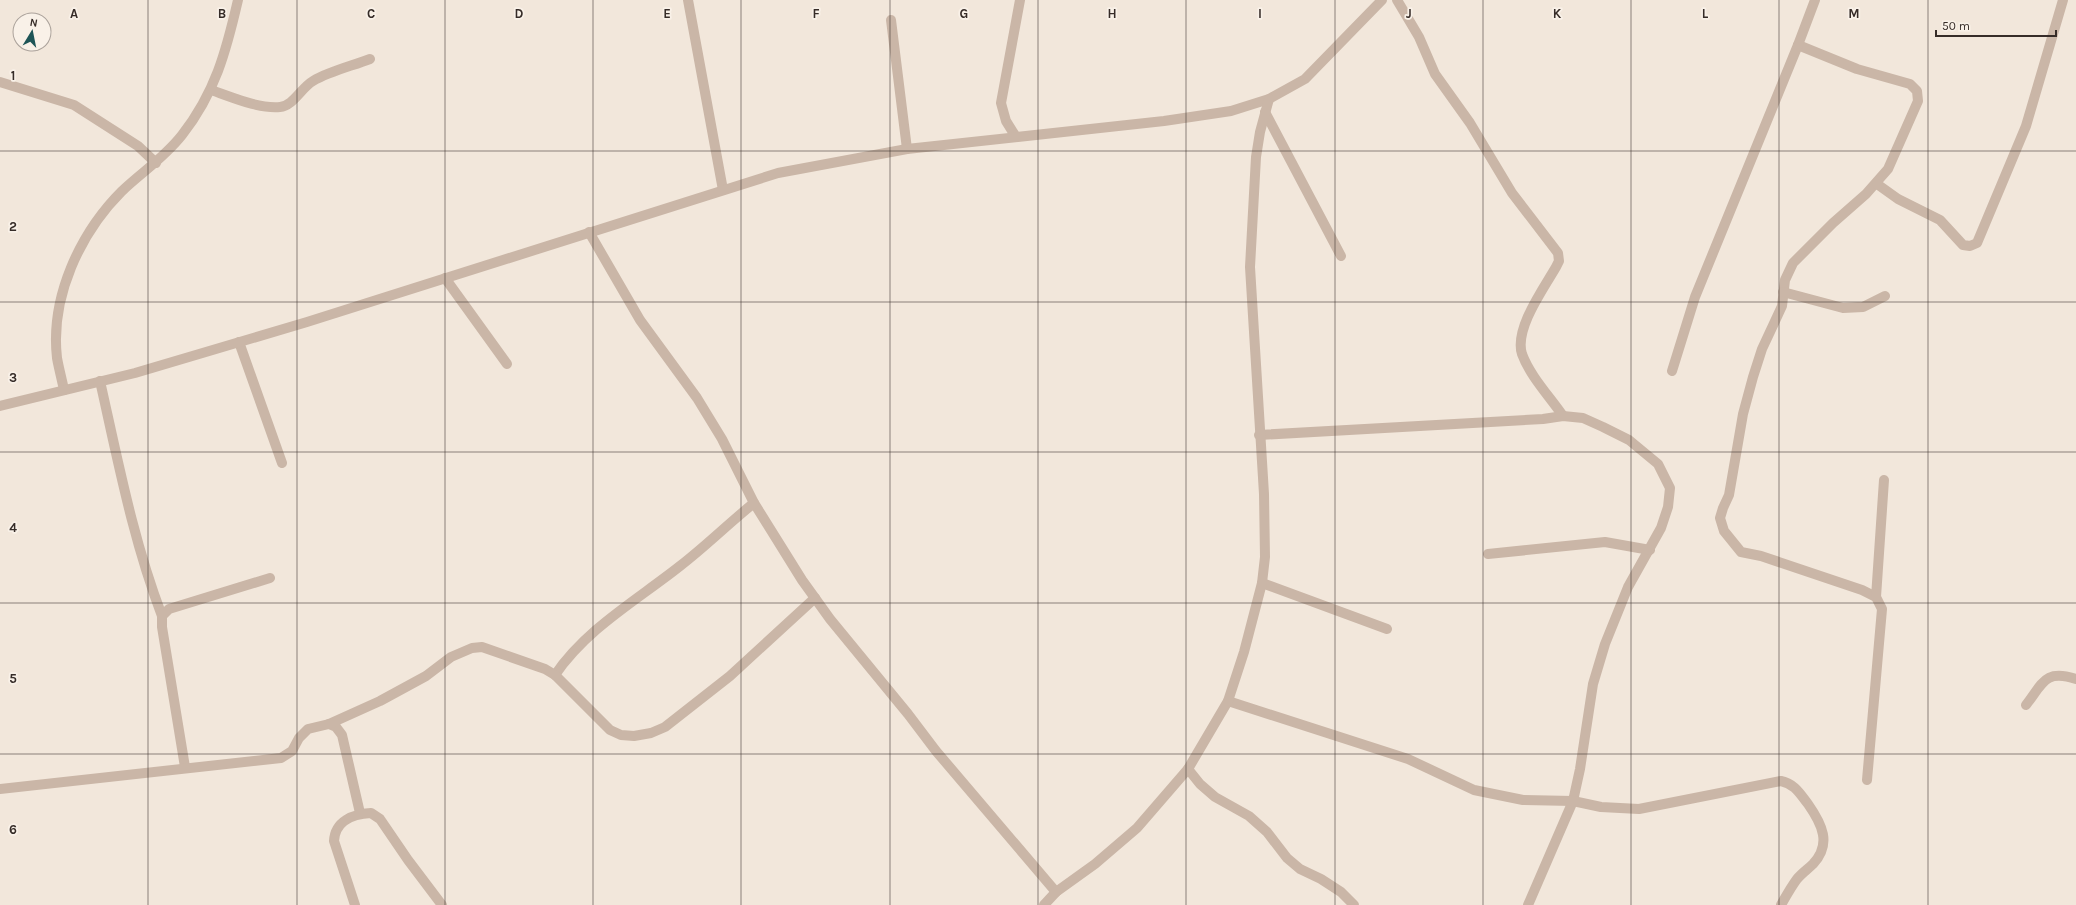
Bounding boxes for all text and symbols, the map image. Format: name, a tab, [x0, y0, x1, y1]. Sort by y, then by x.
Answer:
text: A	[70, 6, 78, 21]
text: B	[218, 6, 226, 21]
text: C	[367, 6, 375, 21]
text: D	[515, 6, 524, 21]
text: E	[663, 6, 671, 21]
text: F	[812, 6, 820, 21]
text: G	[960, 6, 968, 21]
text: H	[1107, 6, 1117, 21]
text: I	[1258, 6, 1262, 21]
text: J	[1406, 6, 1412, 21]
text: K	[1553, 6, 1562, 21]
text: L	[1702, 6, 1709, 21]
text: M	[1848, 6, 1860, 21]
north arrow	[12, 12, 52, 52]
scale bar	[1936, 12, 2056, 38]
text: N	[29, 16, 39, 30]
text: 50 m	[1942, 19, 1970, 33]
text: 1	[11, 68, 15, 83]
text: 2	[9, 219, 17, 234]
text: 3	[9, 370, 17, 385]
text: 4	[9, 520, 17, 535]
text: 5	[9, 671, 17, 686]
text: 6	[9, 822, 17, 837]

